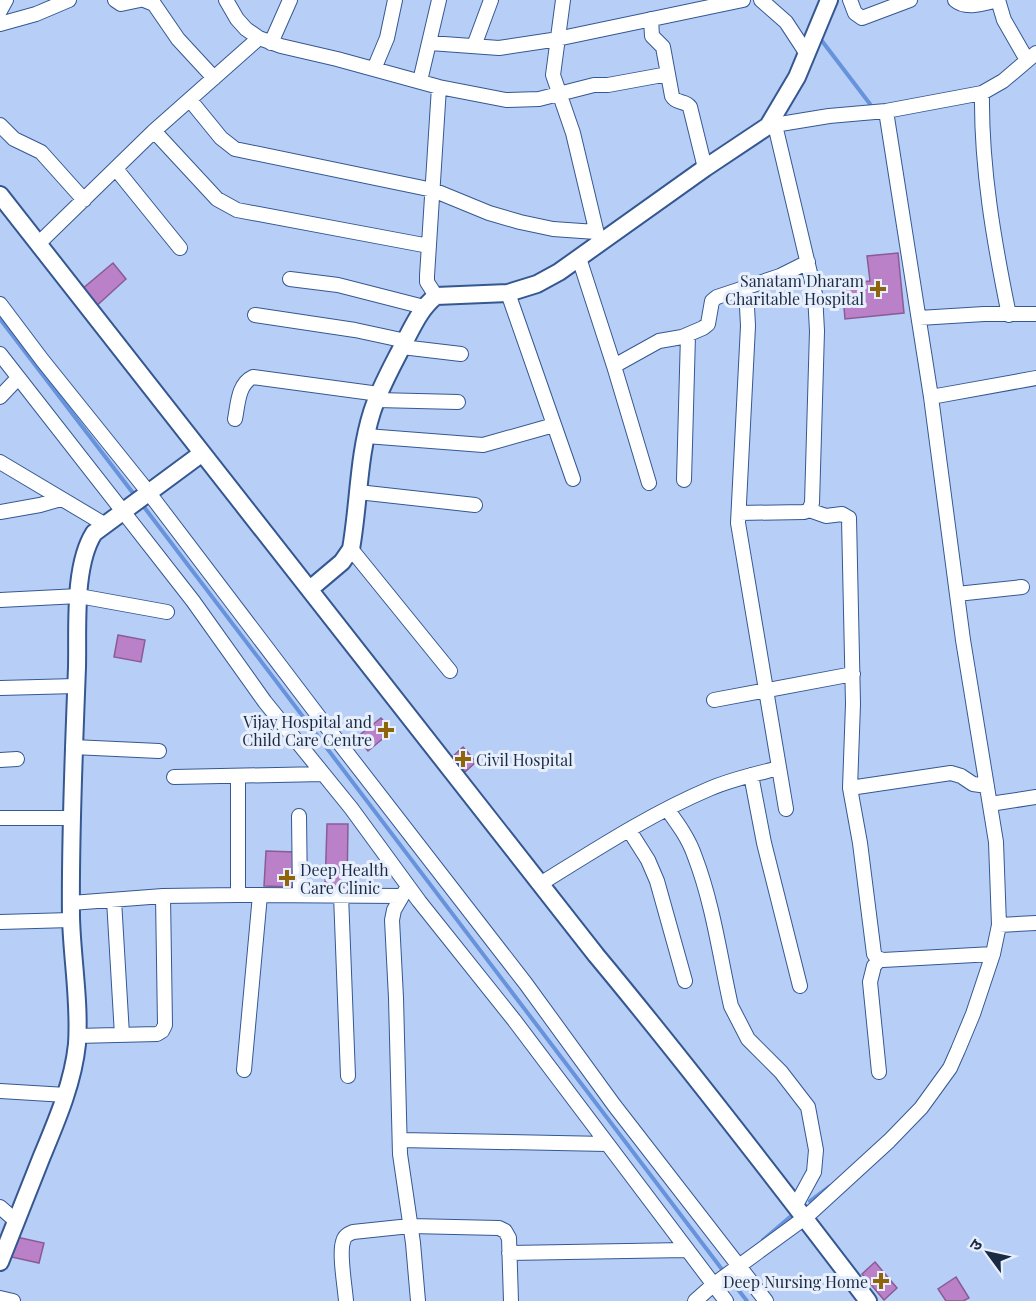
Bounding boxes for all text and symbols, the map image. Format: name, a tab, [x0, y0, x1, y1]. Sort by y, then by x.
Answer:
place label: Sanatam Dharam Charitable Hospital	[725, 270, 864, 309]
marker: Sanatam Dharam Charitable Hospital	[869, 280, 887, 298]
place label: Vijay Hospital and Child Care Centre	[242, 711, 372, 750]
marker: Vijay Hospital and Child Care Centre	[377, 721, 395, 739]
place label: Civil Hospital	[476, 749, 573, 770]
marker: Civil Hospital	[454, 750, 472, 768]
place label: Deep Health Care Clinic	[300, 859, 389, 898]
marker: Deep Health Care Clinic	[278, 869, 296, 887]
north arrow	[958, 1223, 1018, 1283]
text: उ	[964, 1234, 987, 1254]
place label: Deep Nursing Home	[723, 1271, 868, 1292]
marker: Deep Nursing Home	[872, 1272, 890, 1290]

